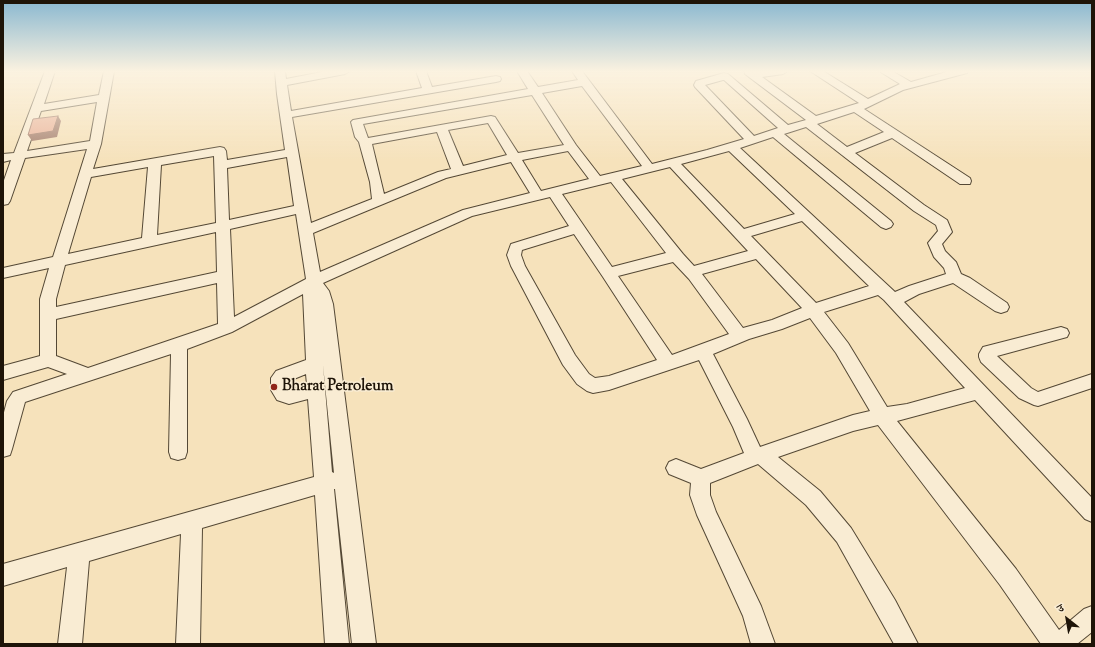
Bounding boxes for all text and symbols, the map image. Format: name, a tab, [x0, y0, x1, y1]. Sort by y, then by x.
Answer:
place label: Bharat Petroleum	[282, 378, 393, 396]
marker: Bharat Petroleum	[269, 382, 279, 392]
north arrow	[1047, 599, 1087, 639]
text: उ	[1054, 600, 1067, 617]

